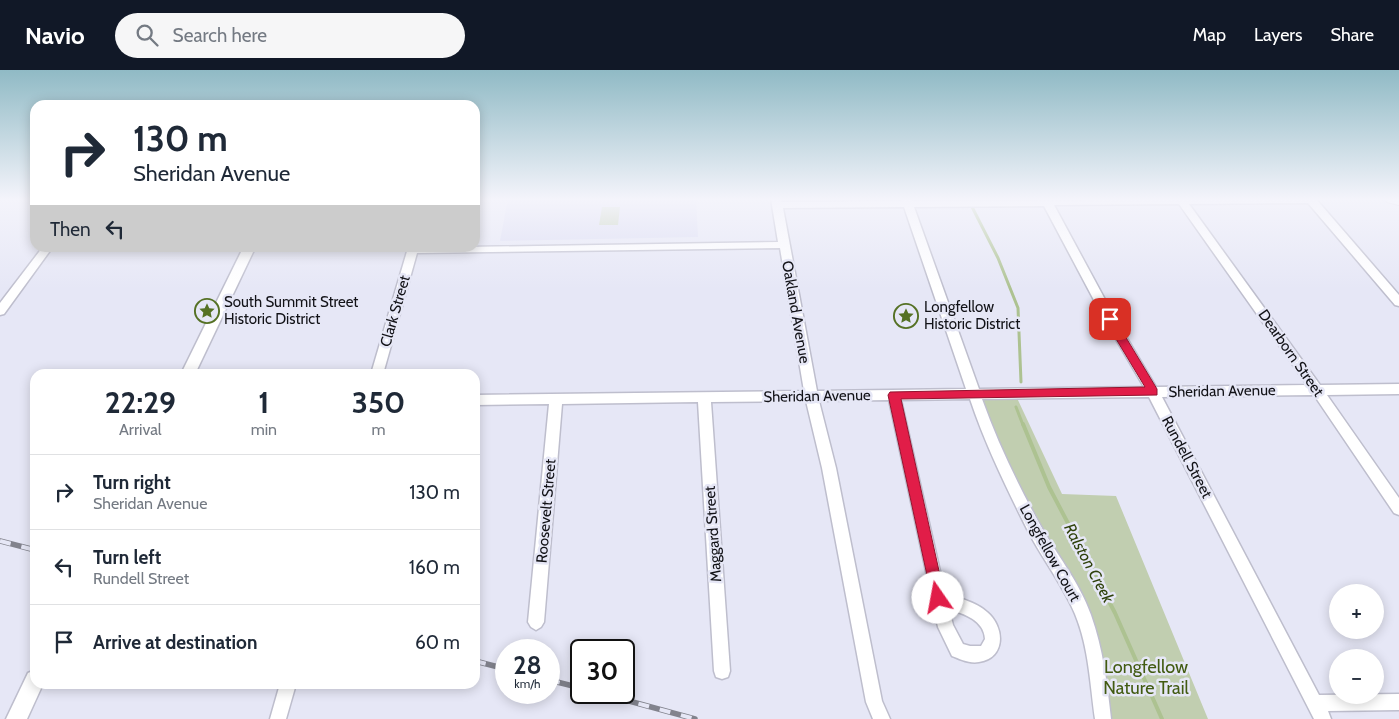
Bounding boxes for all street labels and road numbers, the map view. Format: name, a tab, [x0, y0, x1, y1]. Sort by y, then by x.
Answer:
street label: Oakland Avenue	[778, 259, 814, 365]
street label: Clark Street	[376, 273, 414, 349]
street label: Dearborn Street	[1254, 306, 1328, 400]
street label: Sheridan Avenue	[1168, 381, 1276, 401]
street label: Sheridan Avenue	[763, 386, 871, 406]
street label: Rundell Street	[1158, 413, 1216, 501]
street label: Roosevelt Street	[532, 458, 560, 564]
street label: Maggard Street	[701, 485, 725, 583]
street label: Longfellow Court	[1016, 501, 1084, 605]

